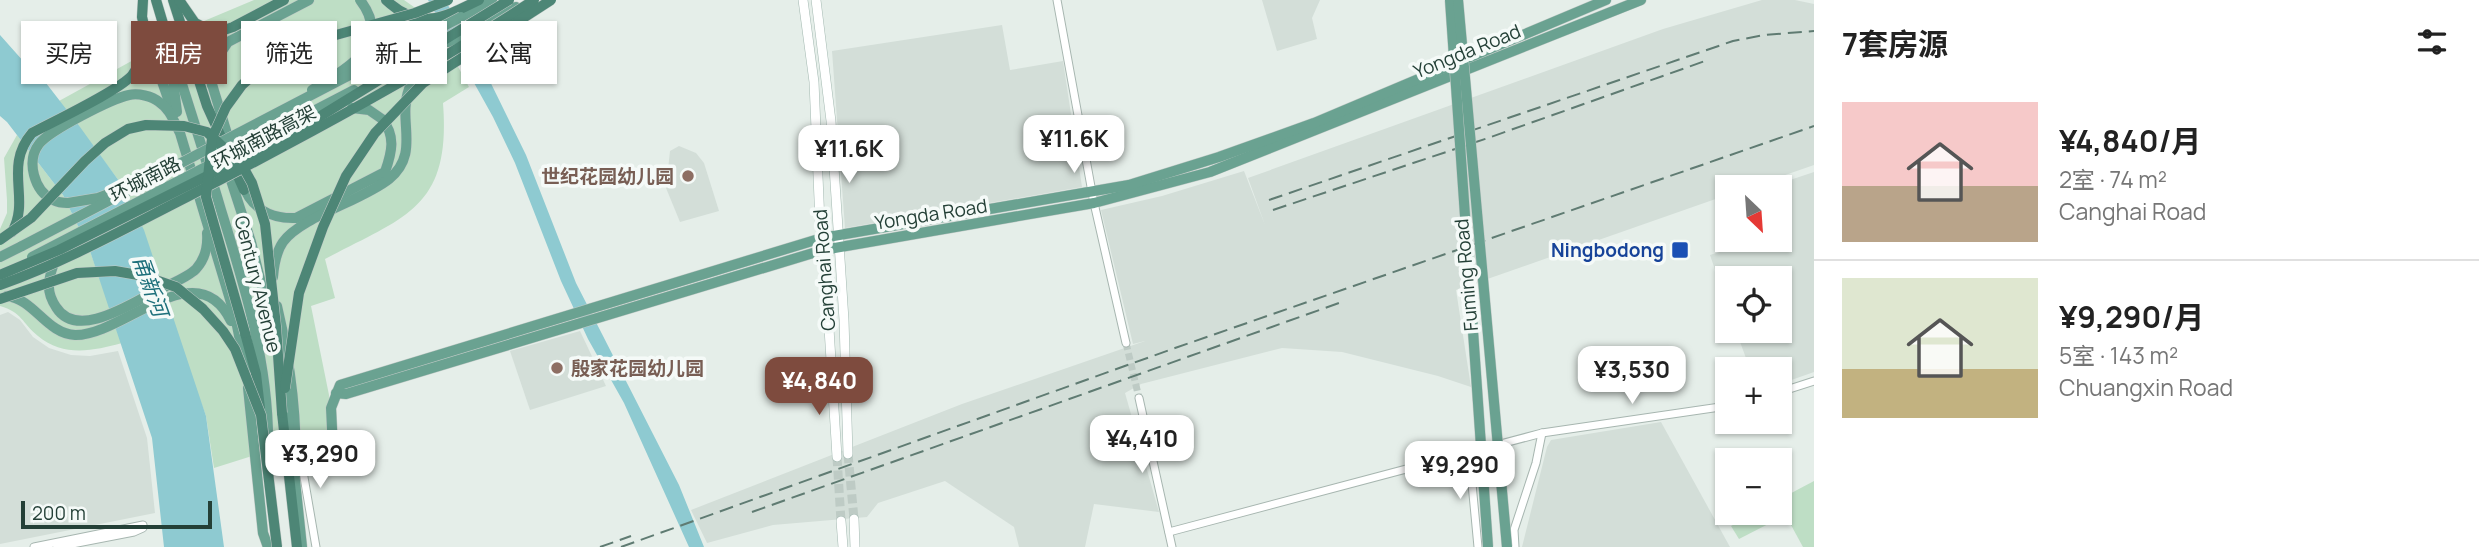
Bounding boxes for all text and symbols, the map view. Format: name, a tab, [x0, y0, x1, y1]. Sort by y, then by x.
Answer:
street label: Yongda Road	[1410, 18, 1524, 84]
chip: 买房	[21, 21, 117, 84]
chip: 租房	[131, 21, 227, 84]
chip: 筛选	[241, 21, 337, 84]
chip: 新上	[351, 21, 447, 84]
chip: 公寓	[461, 21, 557, 84]
text: 7套房源	[1842, 23, 1948, 64]
icon: filters	[2413, 23, 2451, 61]
street label: 环城南路高架	[208, 99, 320, 175]
pin: ¥11.6K	[1017, 116, 1131, 175]
text: ¥4,840/月	[2059, 120, 2201, 161]
text: ¥11.6K	[1039, 122, 1109, 154]
pin: ¥11.6K	[792, 125, 906, 185]
icon: home	[1898, 130, 1982, 214]
text: ¥11.6K	[814, 132, 884, 164]
street label: 环城南路	[105, 150, 185, 208]
place label: 世纪花园幼儿园	[541, 163, 674, 189]
text: 2室 · 74 m²	[2059, 163, 2167, 195]
marker: 世纪花园幼儿园	[680, 168, 696, 184]
north arrow	[1715, 175, 1792, 252]
map controls	[1715, 175, 1792, 525]
street label: Yongda Road	[873, 192, 989, 236]
text: Canghai Road	[2059, 195, 2206, 227]
street label: Canghai Road	[807, 208, 841, 332]
street label: Century Avenue	[228, 213, 288, 355]
street label: Fuming Road	[1448, 218, 1484, 332]
place label: Ningbodong	[1551, 237, 1664, 263]
marker: Ningbodong	[1670, 240, 1690, 260]
water label: 甬新河	[127, 251, 176, 324]
button: locate	[1715, 266, 1792, 343]
text: ¥9,290/月	[2059, 296, 2204, 337]
icon: home	[1898, 306, 1982, 390]
text: 5室 · 143 m²	[2059, 339, 2178, 371]
pin: ¥3,530	[1575, 346, 1689, 406]
text: ¥3,530	[1594, 353, 1670, 385]
place label: 殷家花园幼儿园	[571, 355, 704, 381]
button: +	[1715, 357, 1792, 434]
pin: ¥4,840	[762, 358, 876, 417]
marker: 殷家花园幼儿园	[549, 360, 565, 376]
text: ¥4,840	[781, 364, 857, 396]
text: Chuangxin Road	[2059, 371, 2233, 403]
pin: ¥4,410	[1085, 416, 1199, 475]
text: ¥4,410	[1106, 422, 1178, 454]
pin: ¥3,290	[263, 430, 377, 490]
text: ¥3,290	[281, 437, 359, 469]
pin: ¥9,290	[1403, 442, 1517, 501]
text: ¥9,290	[1421, 448, 1499, 480]
button: −	[1715, 448, 1792, 525]
scale bar	[21, 498, 212, 530]
text: 200 m	[32, 500, 86, 526]

